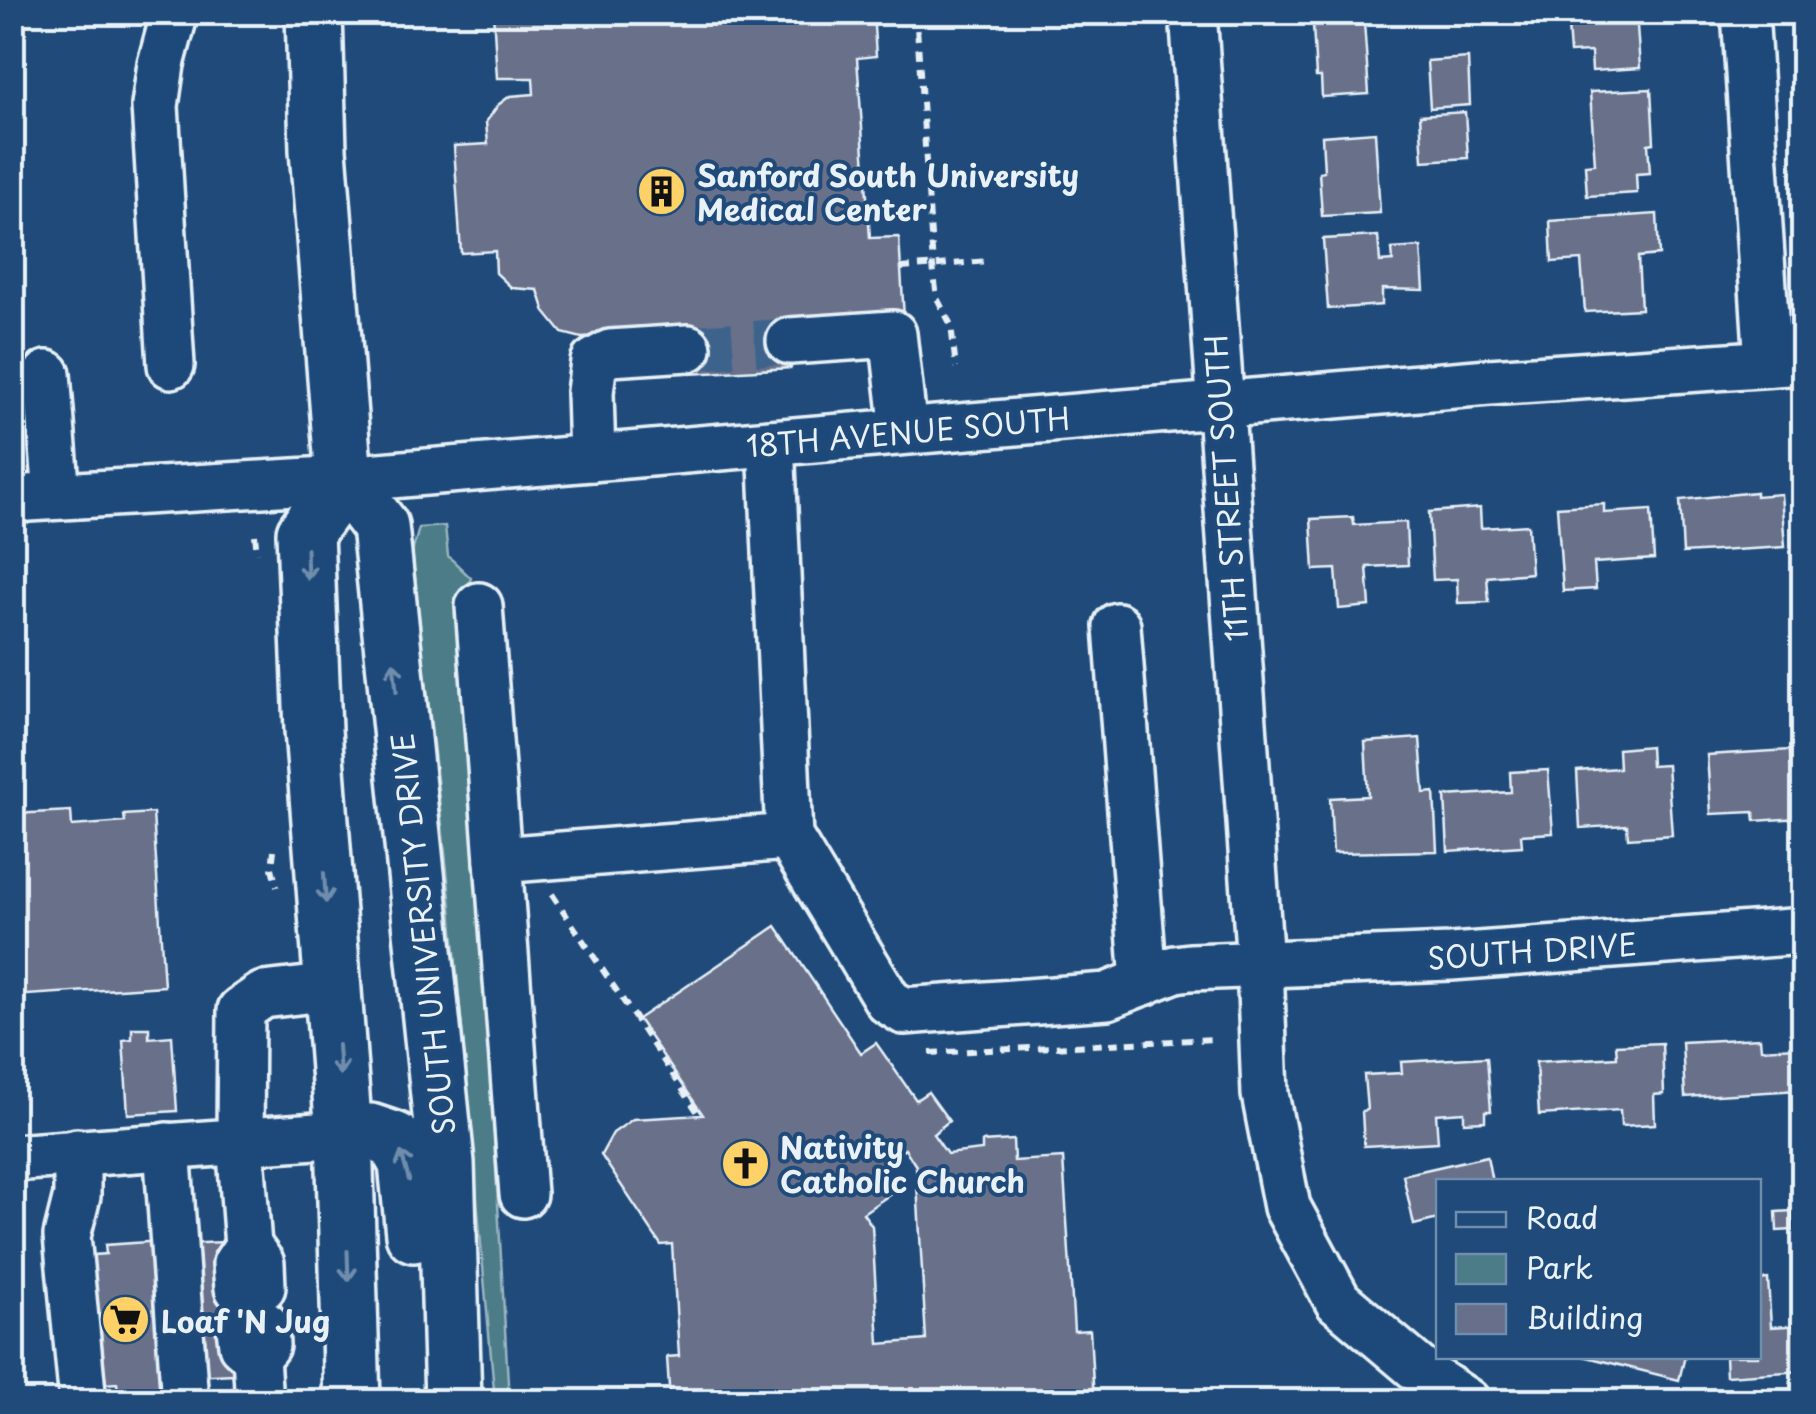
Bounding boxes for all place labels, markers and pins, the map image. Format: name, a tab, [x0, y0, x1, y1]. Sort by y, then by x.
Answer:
place label: Sanford South University Medical Center	[697, 152, 1079, 231]
building icon: Sanford South University Medical Center	[636, 165, 688, 217]
place label: Nativity Catholic Church	[780, 1124, 1025, 1203]
church icon: Nativity Catholic Church	[719, 1137, 771, 1189]
supermarket icon: Loaf 'N Jug	[100, 1294, 152, 1346]
place label: Loaf 'N Jug	[161, 1298, 330, 1343]

